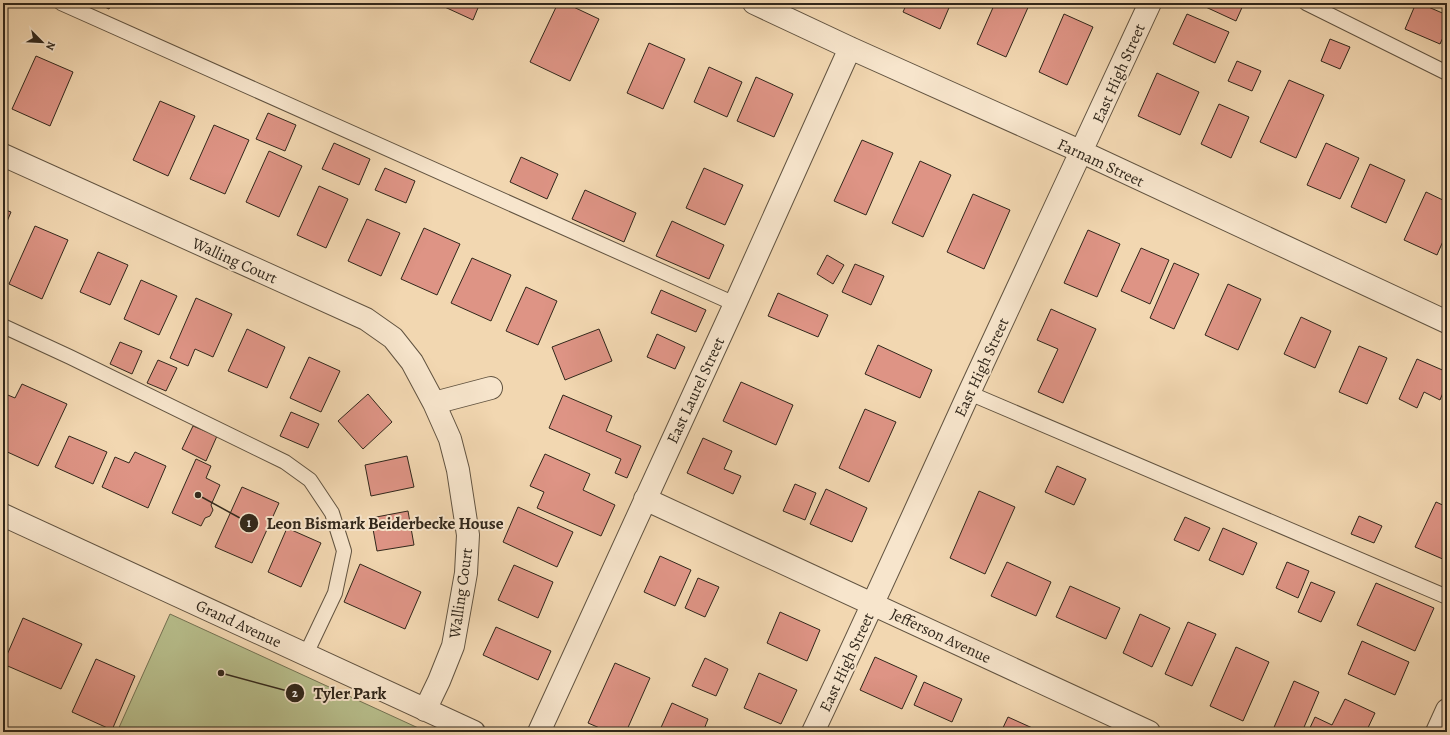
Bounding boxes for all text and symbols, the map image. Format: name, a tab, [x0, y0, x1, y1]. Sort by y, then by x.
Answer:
street label: East High Street	[1087, 20, 1151, 127]
north arrow	[22, 22, 62, 62]
text: N	[42, 39, 59, 53]
street label: Farnam Street	[1054, 133, 1147, 193]
street label: Walling Court	[188, 232, 281, 289]
street label: East High Street	[949, 314, 1014, 421]
street label: East Laurel Street	[662, 334, 730, 447]
callout: Leon Bismark Beiderbecke House	[239, 509, 512, 538]
text: Leon Bismark Beiderbecke House	[266, 512, 504, 535]
text: 1	[247, 515, 252, 531]
street label: Walling Court	[444, 547, 478, 641]
street label: Grand Avenue	[192, 595, 285, 653]
street label: Jefferson Avenue	[887, 603, 995, 669]
street label: East High Street	[814, 609, 879, 716]
callout: Tyler Park	[285, 678, 394, 707]
text: Tyler Park	[314, 682, 387, 705]
text: 2	[292, 685, 298, 701]

